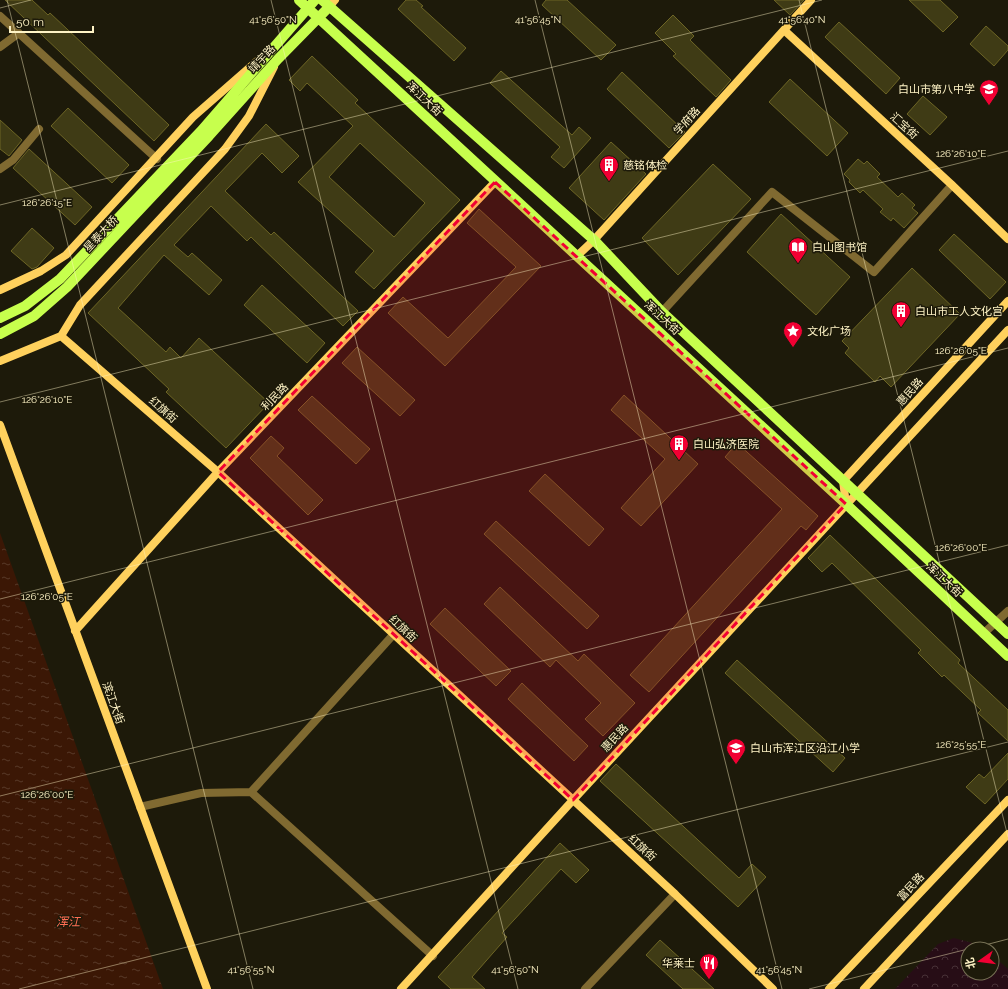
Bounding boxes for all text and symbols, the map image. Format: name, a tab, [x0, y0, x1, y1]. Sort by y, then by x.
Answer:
scale bar	[10, 8, 93, 34]
text: 41°56'50"N	[249, 14, 297, 25]
text: 41°56'45"N	[515, 14, 561, 25]
text: 41°56'40"N	[779, 14, 825, 25]
text: 50 m	[16, 15, 44, 29]
street label: 靖宇路	[246, 42, 278, 76]
school or university icon: 白山市第八中学	[978, 78, 1000, 106]
street label: 浑江大街	[403, 79, 445, 119]
place label: 白山市第八中学	[898, 83, 975, 96]
street label: 学府路	[671, 104, 703, 138]
street label: 汇宝街	[887, 110, 921, 142]
text: 126°26'10"E	[936, 148, 986, 159]
building icon: 慈铭体检	[598, 154, 620, 182]
place label: 慈铭体检	[623, 159, 667, 172]
text: 126°26'15"E	[22, 197, 72, 208]
street label: 星泰大桥	[81, 213, 121, 255]
library icon: 白山图书馆	[787, 236, 809, 264]
place label: 白山图书馆	[812, 241, 867, 254]
street label: 浑江大街	[641, 298, 683, 338]
building icon: 白山市工人文化宫	[890, 300, 912, 328]
place label: 白山市工人文化宫	[915, 305, 1003, 318]
place icon: 文化广场	[782, 320, 804, 348]
place label: 文化广场	[807, 325, 851, 338]
text: 126°26'05"E	[935, 345, 987, 356]
street label: 惠民路	[894, 375, 926, 409]
street label: 利民路	[259, 381, 291, 413]
text: 126°26'10"E	[22, 394, 72, 405]
street label: 红旗街	[146, 394, 180, 426]
building icon: 白山弘济医院	[668, 433, 690, 461]
place label: 白山弘济医院	[693, 438, 759, 451]
text: 126°26'00"E	[935, 542, 987, 553]
street label: 浑江大街	[923, 560, 965, 600]
text: 126°26'05"E	[21, 591, 73, 602]
street label: 红旗街	[386, 613, 420, 645]
street label: 滨江大街	[99, 680, 127, 726]
street label: 惠民路	[599, 721, 631, 755]
school or university icon: 白山市浑江区沿江小学	[725, 737, 747, 765]
text: 126°25'55"E	[936, 739, 986, 750]
place label: 白山市浑江区沿江小学	[750, 742, 860, 755]
text: 126°26'00"E	[21, 789, 73, 800]
street label: 红旗街	[625, 832, 659, 864]
street label: 富民路	[895, 870, 927, 904]
water label: 浑江	[56, 915, 82, 929]
north arrow	[960, 941, 1000, 981]
restaurant icon: 华莱士	[698, 952, 720, 980]
text: 北	[963, 956, 978, 970]
place label: 华莱士	[662, 957, 695, 970]
text: 41°56'55"N	[228, 964, 274, 975]
text: 41°56'50"N	[491, 964, 539, 975]
text: 41°56'45"N	[756, 964, 802, 975]

